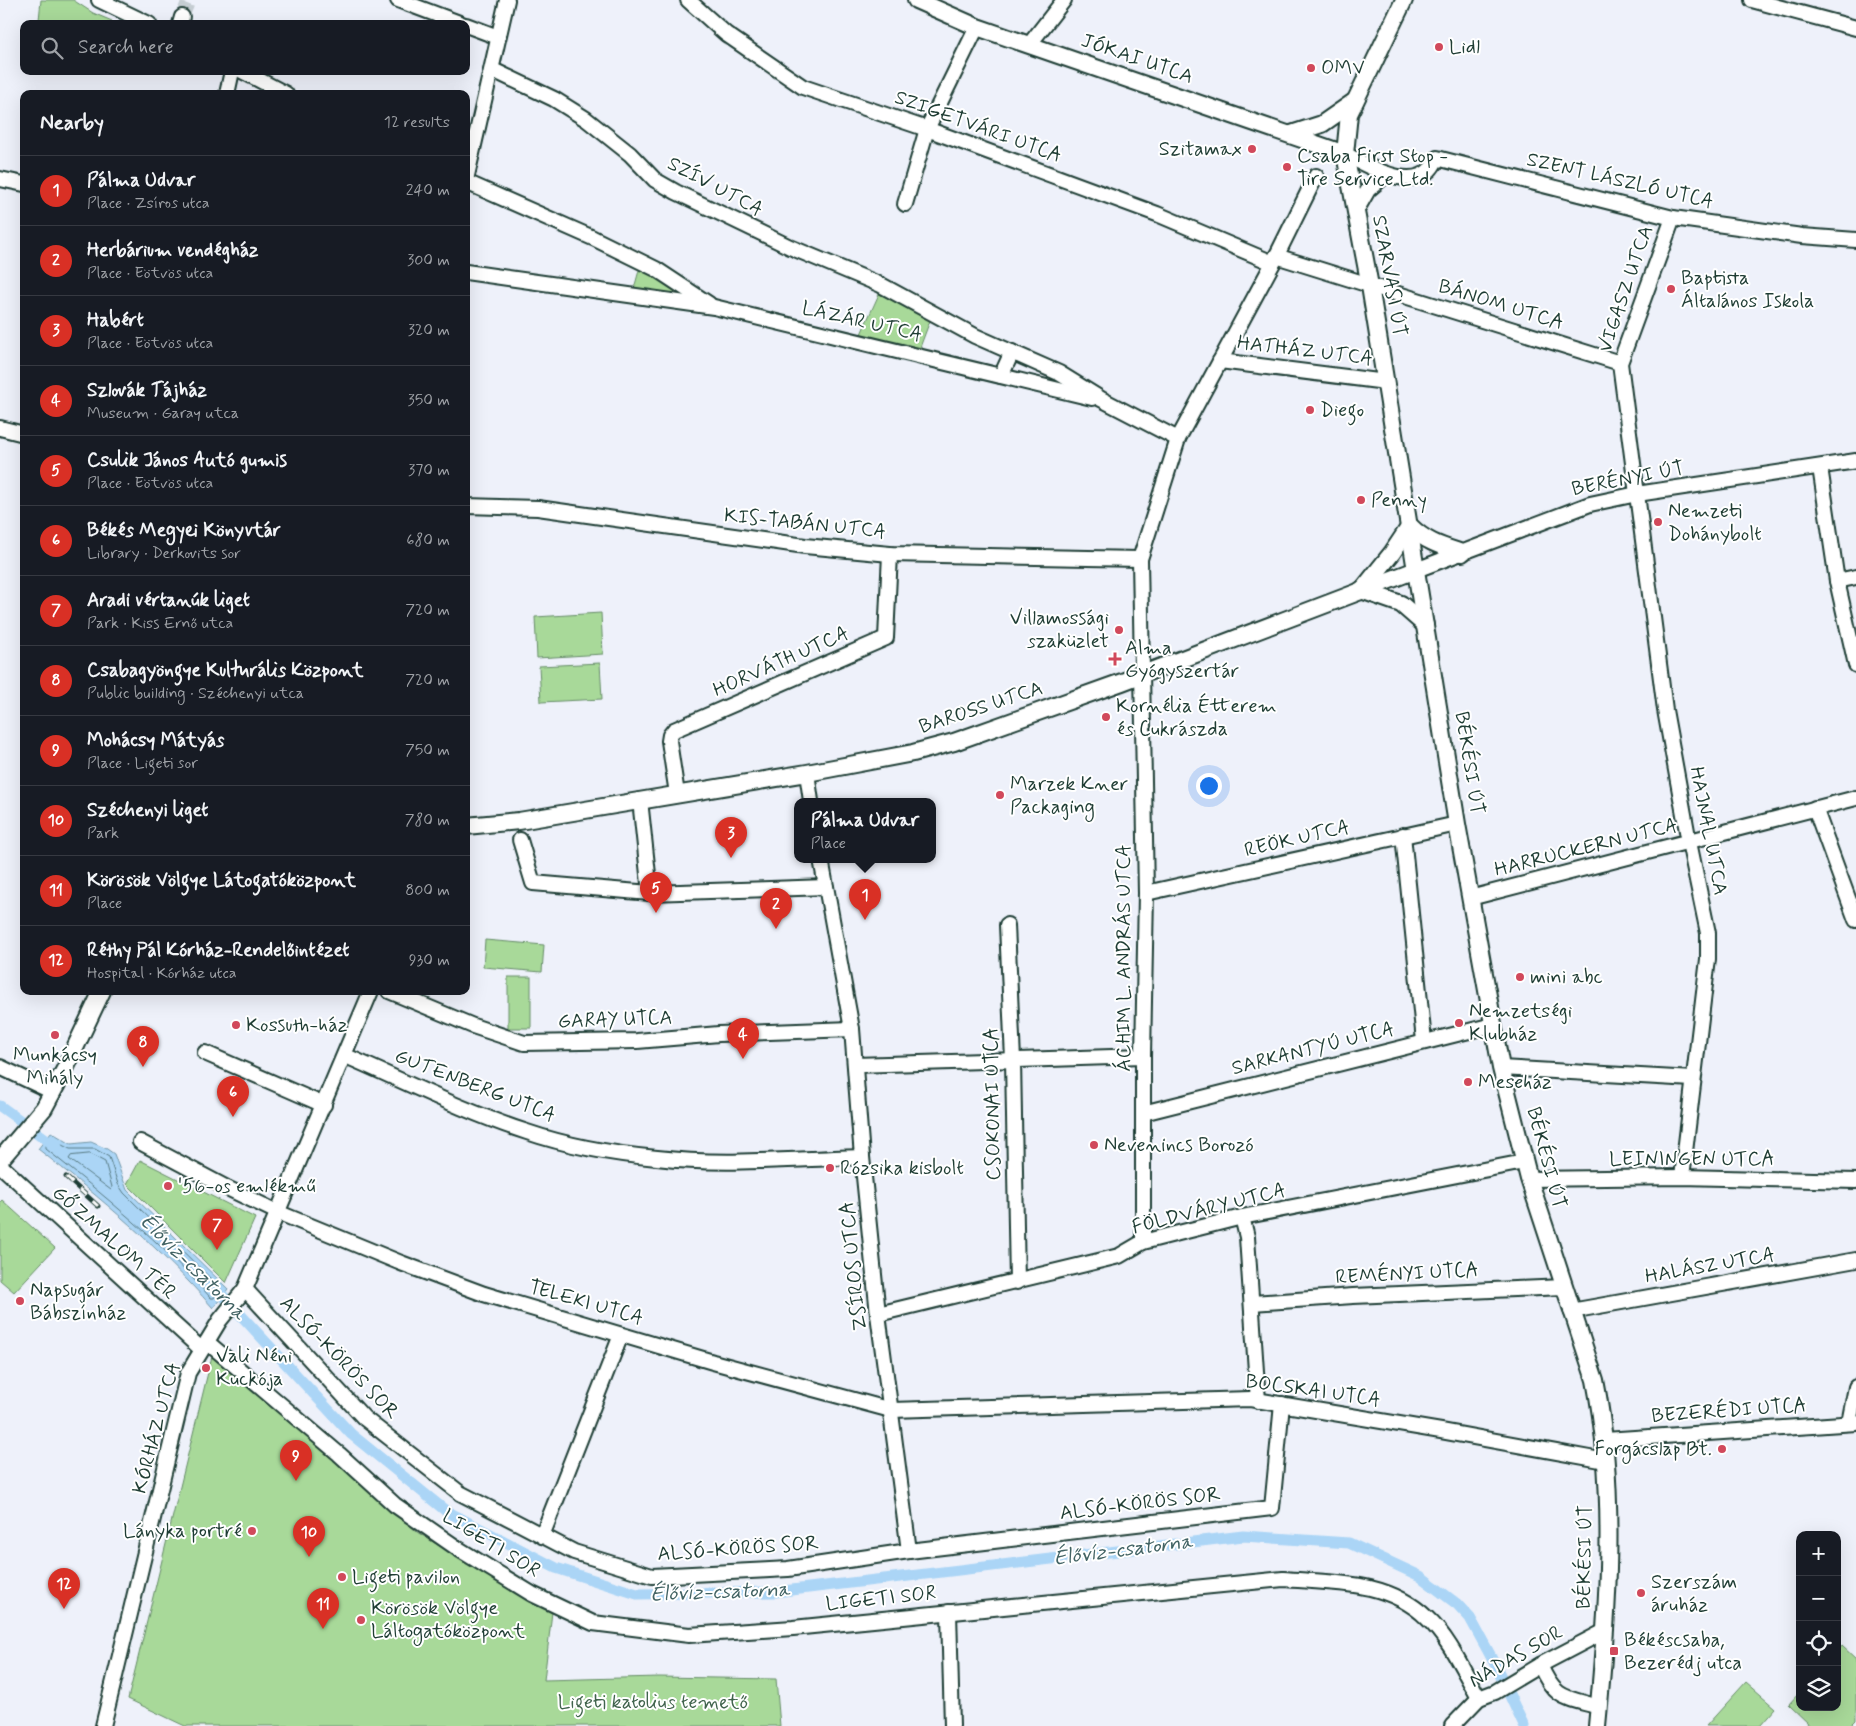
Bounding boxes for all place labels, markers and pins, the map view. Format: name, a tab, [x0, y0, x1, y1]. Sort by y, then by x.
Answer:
place label: Lidl	[1449, 34, 1480, 61]
marker: Lidl	[1433, 41, 1445, 53]
place label: OMV	[1321, 55, 1365, 82]
marker: OMV	[1305, 62, 1317, 74]
place label: Szitamax	[1159, 136, 1242, 163]
marker: Szitamax	[1246, 143, 1258, 155]
place label: Csaba First Stop - Tire Service Ltd.	[1297, 143, 1448, 193]
marker: Csaba First Stop - Tire Service Ltd.	[1281, 161, 1293, 173]
place label: Baptista Általános Iskola	[1681, 265, 1814, 315]
marker: Baptista Általános Iskola	[1665, 283, 1677, 295]
place label: Diego	[1320, 397, 1364, 426]
marker: Diego	[1304, 404, 1316, 416]
place label: Penny	[1371, 487, 1427, 514]
marker: Penny	[1355, 494, 1367, 506]
place label: Nemzeti Dohánybolt	[1668, 498, 1762, 548]
marker: Nemzeti Dohánybolt	[1652, 516, 1664, 528]
place label: Villamossági szaküzlet	[1010, 605, 1109, 655]
marker: Villamossági szaküzlet	[1113, 624, 1125, 636]
place label: Alma Gyógyszertár	[1125, 635, 1239, 685]
marker: Alma Gyógyszertár	[1109, 653, 1121, 665]
place label: Kornélia Étterem és Cukrászda	[1116, 693, 1277, 743]
marker: Kornélia Étterem és Cukrászda	[1100, 711, 1112, 723]
place label: Marzek Kner Packaging	[1010, 771, 1128, 822]
marker: Marzek Kner Packaging	[994, 789, 1006, 801]
pin: 3	[715, 817, 747, 858]
pin: 5	[640, 872, 672, 913]
pin: 1	[849, 879, 881, 920]
pin: 2	[760, 888, 792, 929]
place label: mini abc	[1530, 964, 1603, 991]
marker: mini abc	[1514, 971, 1526, 983]
place label: Nemzetségi Klubház	[1469, 998, 1572, 1048]
place label: Kossuth-ház	[246, 1012, 348, 1039]
marker: Nemzetségi Klubház	[1453, 1017, 1465, 1029]
pin: 4	[727, 1018, 759, 1059]
marker: Kossuth-ház	[230, 1019, 242, 1031]
pin: 8	[127, 1026, 159, 1067]
marker: Munkácsy Mihály	[49, 1029, 61, 1041]
place label: Munkácsy Mihály	[13, 1042, 97, 1092]
place label: Meseház	[1478, 1069, 1552, 1096]
pin: 6	[217, 1076, 249, 1117]
marker: Meseház	[1462, 1076, 1474, 1088]
place label: Nevenincs Borozó	[1104, 1132, 1254, 1159]
marker: Nevenincs Borozó	[1088, 1139, 1100, 1151]
place label: Rózsika kisbolt	[840, 1155, 964, 1182]
marker: Rózsika kisbolt	[824, 1162, 836, 1174]
place label: '56-os emlékmű	[178, 1173, 315, 1200]
marker: '56-os emlékmű	[162, 1180, 174, 1192]
pin: 7	[201, 1209, 233, 1250]
place label: Napsugár Bábszínház	[30, 1277, 127, 1327]
marker: Napsugár Bábszínház	[14, 1295, 26, 1307]
place label: Vali Néni Kuckója	[216, 1343, 292, 1393]
marker: Vali Néni Kuckója	[200, 1362, 212, 1374]
place label: Forgácslap Bt.	[1595, 1436, 1712, 1464]
pin: 9	[280, 1440, 312, 1481]
marker: Forgácslap Bt.	[1716, 1443, 1728, 1455]
pin: 10	[293, 1516, 325, 1557]
place label: Lányka portré	[123, 1518, 242, 1545]
marker: Lányka portré	[246, 1525, 258, 1537]
place label: Ligeti pavilon	[352, 1564, 460, 1593]
pin: 12	[48, 1568, 80, 1609]
place label: Szerszám áruház	[1651, 1569, 1737, 1619]
marker: Ligeti pavilon	[336, 1571, 348, 1583]
marker: Szerszám áruház	[1635, 1587, 1647, 1599]
pin: 11	[307, 1588, 339, 1629]
place label: Körösök Völgye Láltogatóközpont	[371, 1595, 525, 1646]
marker: Körösök Völgye Láltogatóközpont	[355, 1614, 367, 1626]
place label: Békéscsaba, Bezerédj utca	[1624, 1627, 1742, 1677]
marker: Békéscsaba, Bezerédj utca	[1608, 1645, 1620, 1657]

